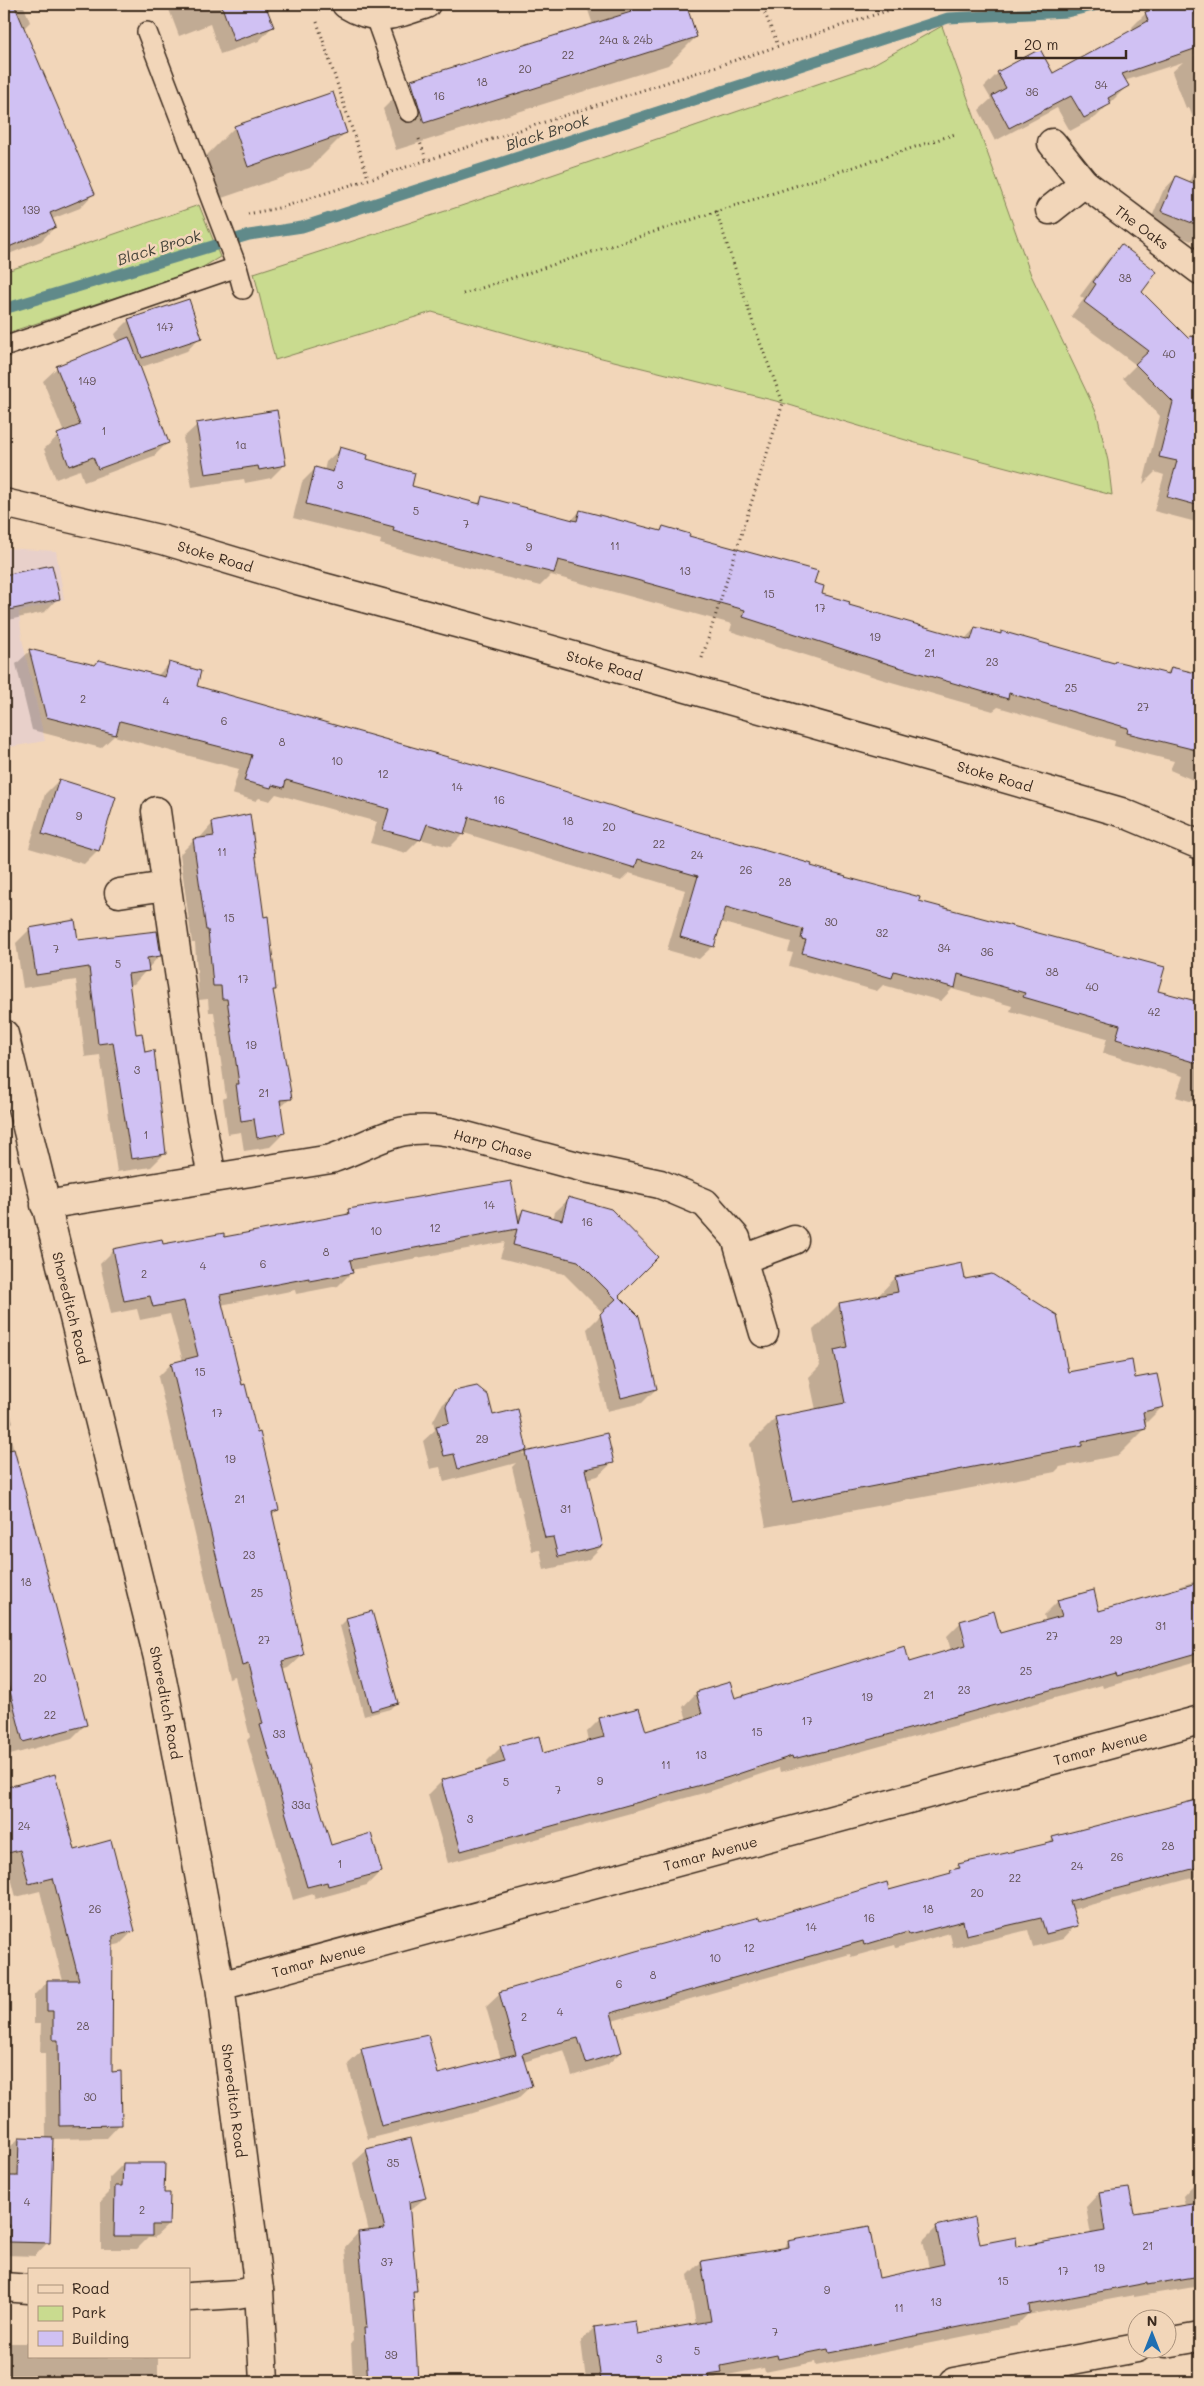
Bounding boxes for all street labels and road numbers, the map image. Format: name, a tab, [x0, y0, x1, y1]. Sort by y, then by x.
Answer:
street label: The Oaks	[1111, 200, 1173, 253]
street label: Stoke Road	[175, 535, 256, 576]
street label: Stoke Road	[564, 645, 645, 685]
street label: Stoke Road	[955, 756, 1035, 796]
street label: Harp Chase	[452, 1124, 535, 1163]
street label: Shoreditch Road	[49, 1250, 95, 1366]
street label: Shoreditch Road	[146, 1644, 187, 1761]
street label: Tamar Avenue	[1051, 1725, 1149, 1769]
street label: Tamar Avenue	[661, 1831, 759, 1875]
street label: Tamar Avenue	[269, 1937, 367, 1981]
street label: Shoreditch Road	[218, 2042, 251, 2159]

